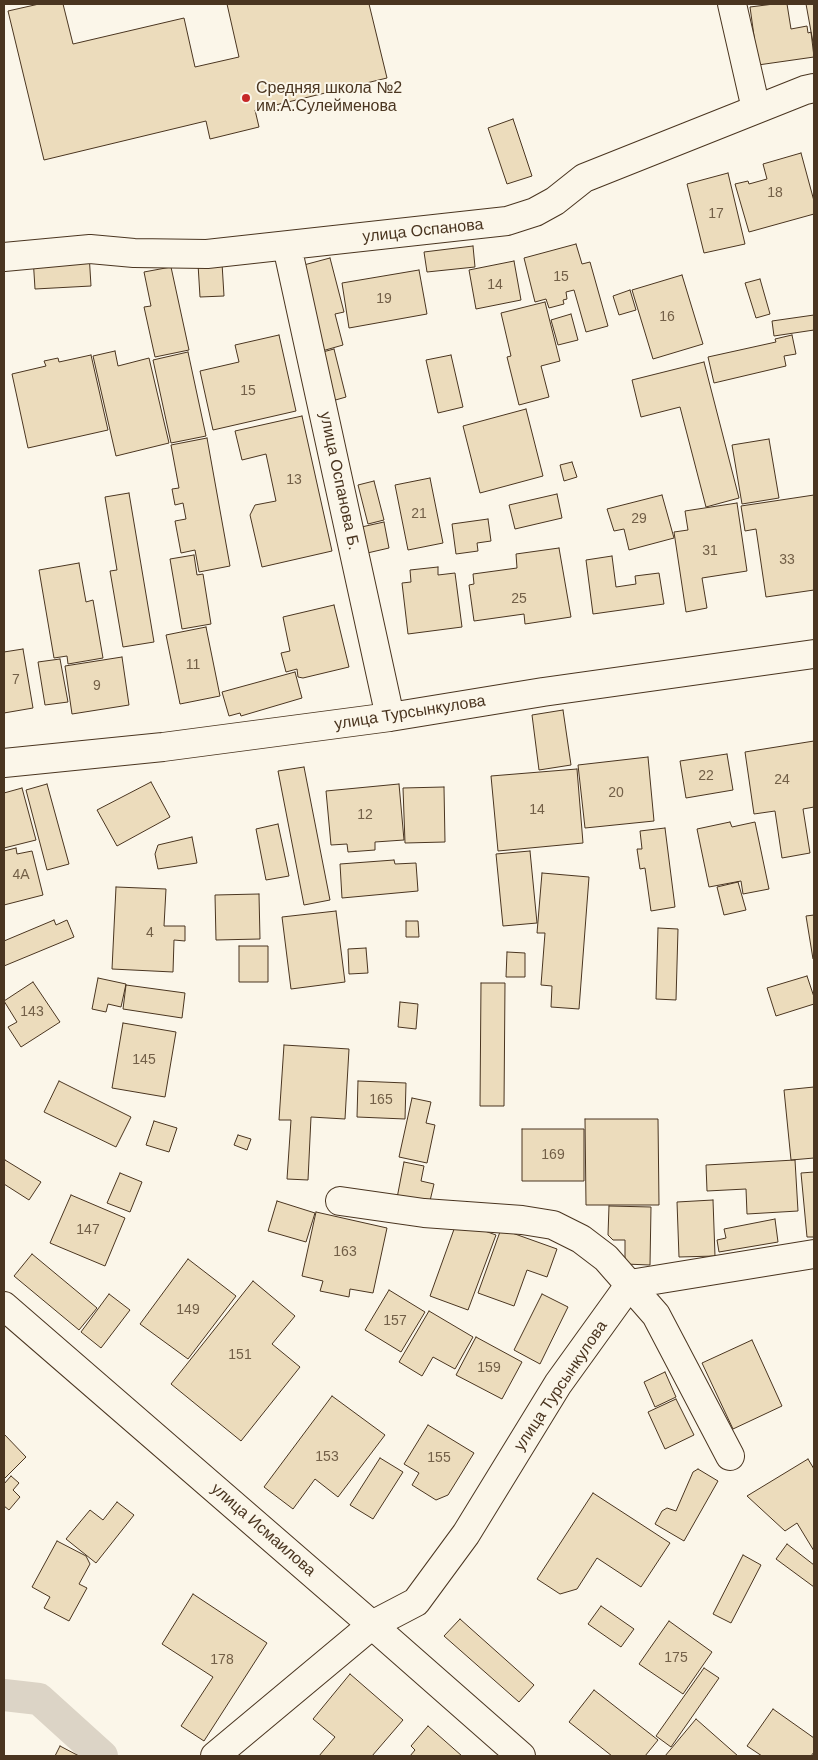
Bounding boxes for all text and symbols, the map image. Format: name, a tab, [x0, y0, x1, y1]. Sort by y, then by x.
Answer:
place label: Средняя школа №2 им.А.Сулейменова	[256, 79, 402, 117]
marker: Средняя школа №2 им.А.Сулейменова	[240, 92, 252, 104]
house number: 18	[767, 185, 783, 201]
house number: 17	[708, 206, 724, 222]
street label: улица Оспанова	[362, 215, 484, 247]
house number: 15	[553, 269, 569, 285]
house number: 14	[487, 277, 503, 293]
house number: 19	[376, 291, 392, 307]
house number: 16	[659, 309, 675, 325]
house number: 15	[240, 383, 256, 399]
street label: улица Оспанова Б.	[315, 410, 363, 552]
house number: 13	[286, 472, 302, 488]
house number: 21	[411, 506, 427, 522]
house number: 29	[631, 511, 647, 527]
house number: 31	[702, 543, 718, 559]
house number: 33	[779, 552, 795, 568]
house number: 25	[511, 591, 527, 607]
house number: 11	[186, 657, 200, 673]
house number: 7	[12, 672, 20, 688]
house number: 9	[93, 678, 101, 694]
street label: улица Турсынкулова	[333, 692, 487, 734]
house number: 22	[698, 768, 714, 784]
house number: 24	[774, 772, 790, 788]
house number: 20	[608, 785, 624, 801]
house number: 14	[529, 802, 545, 818]
house number: 12	[357, 807, 373, 823]
house number: 4А	[12, 867, 30, 883]
house number: 4	[146, 925, 154, 941]
house number: 143	[20, 1004, 44, 1020]
house number: 145	[132, 1052, 156, 1068]
house number: 165	[369, 1092, 393, 1108]
house number: 169	[541, 1147, 565, 1163]
house number: 147	[76, 1222, 100, 1238]
house number: 163	[333, 1244, 357, 1260]
house number: 149	[176, 1302, 200, 1318]
house number: 157	[383, 1313, 407, 1329]
street label: улица Турсынкулова	[510, 1317, 612, 1455]
house number: 151	[228, 1347, 252, 1363]
house number: 159	[477, 1360, 501, 1376]
house number: 153	[315, 1449, 339, 1465]
house number: 155	[427, 1450, 451, 1466]
street label: улица Исмаилова	[207, 1479, 319, 1581]
house number: 175	[664, 1650, 688, 1666]
house number: 178	[210, 1652, 234, 1668]

